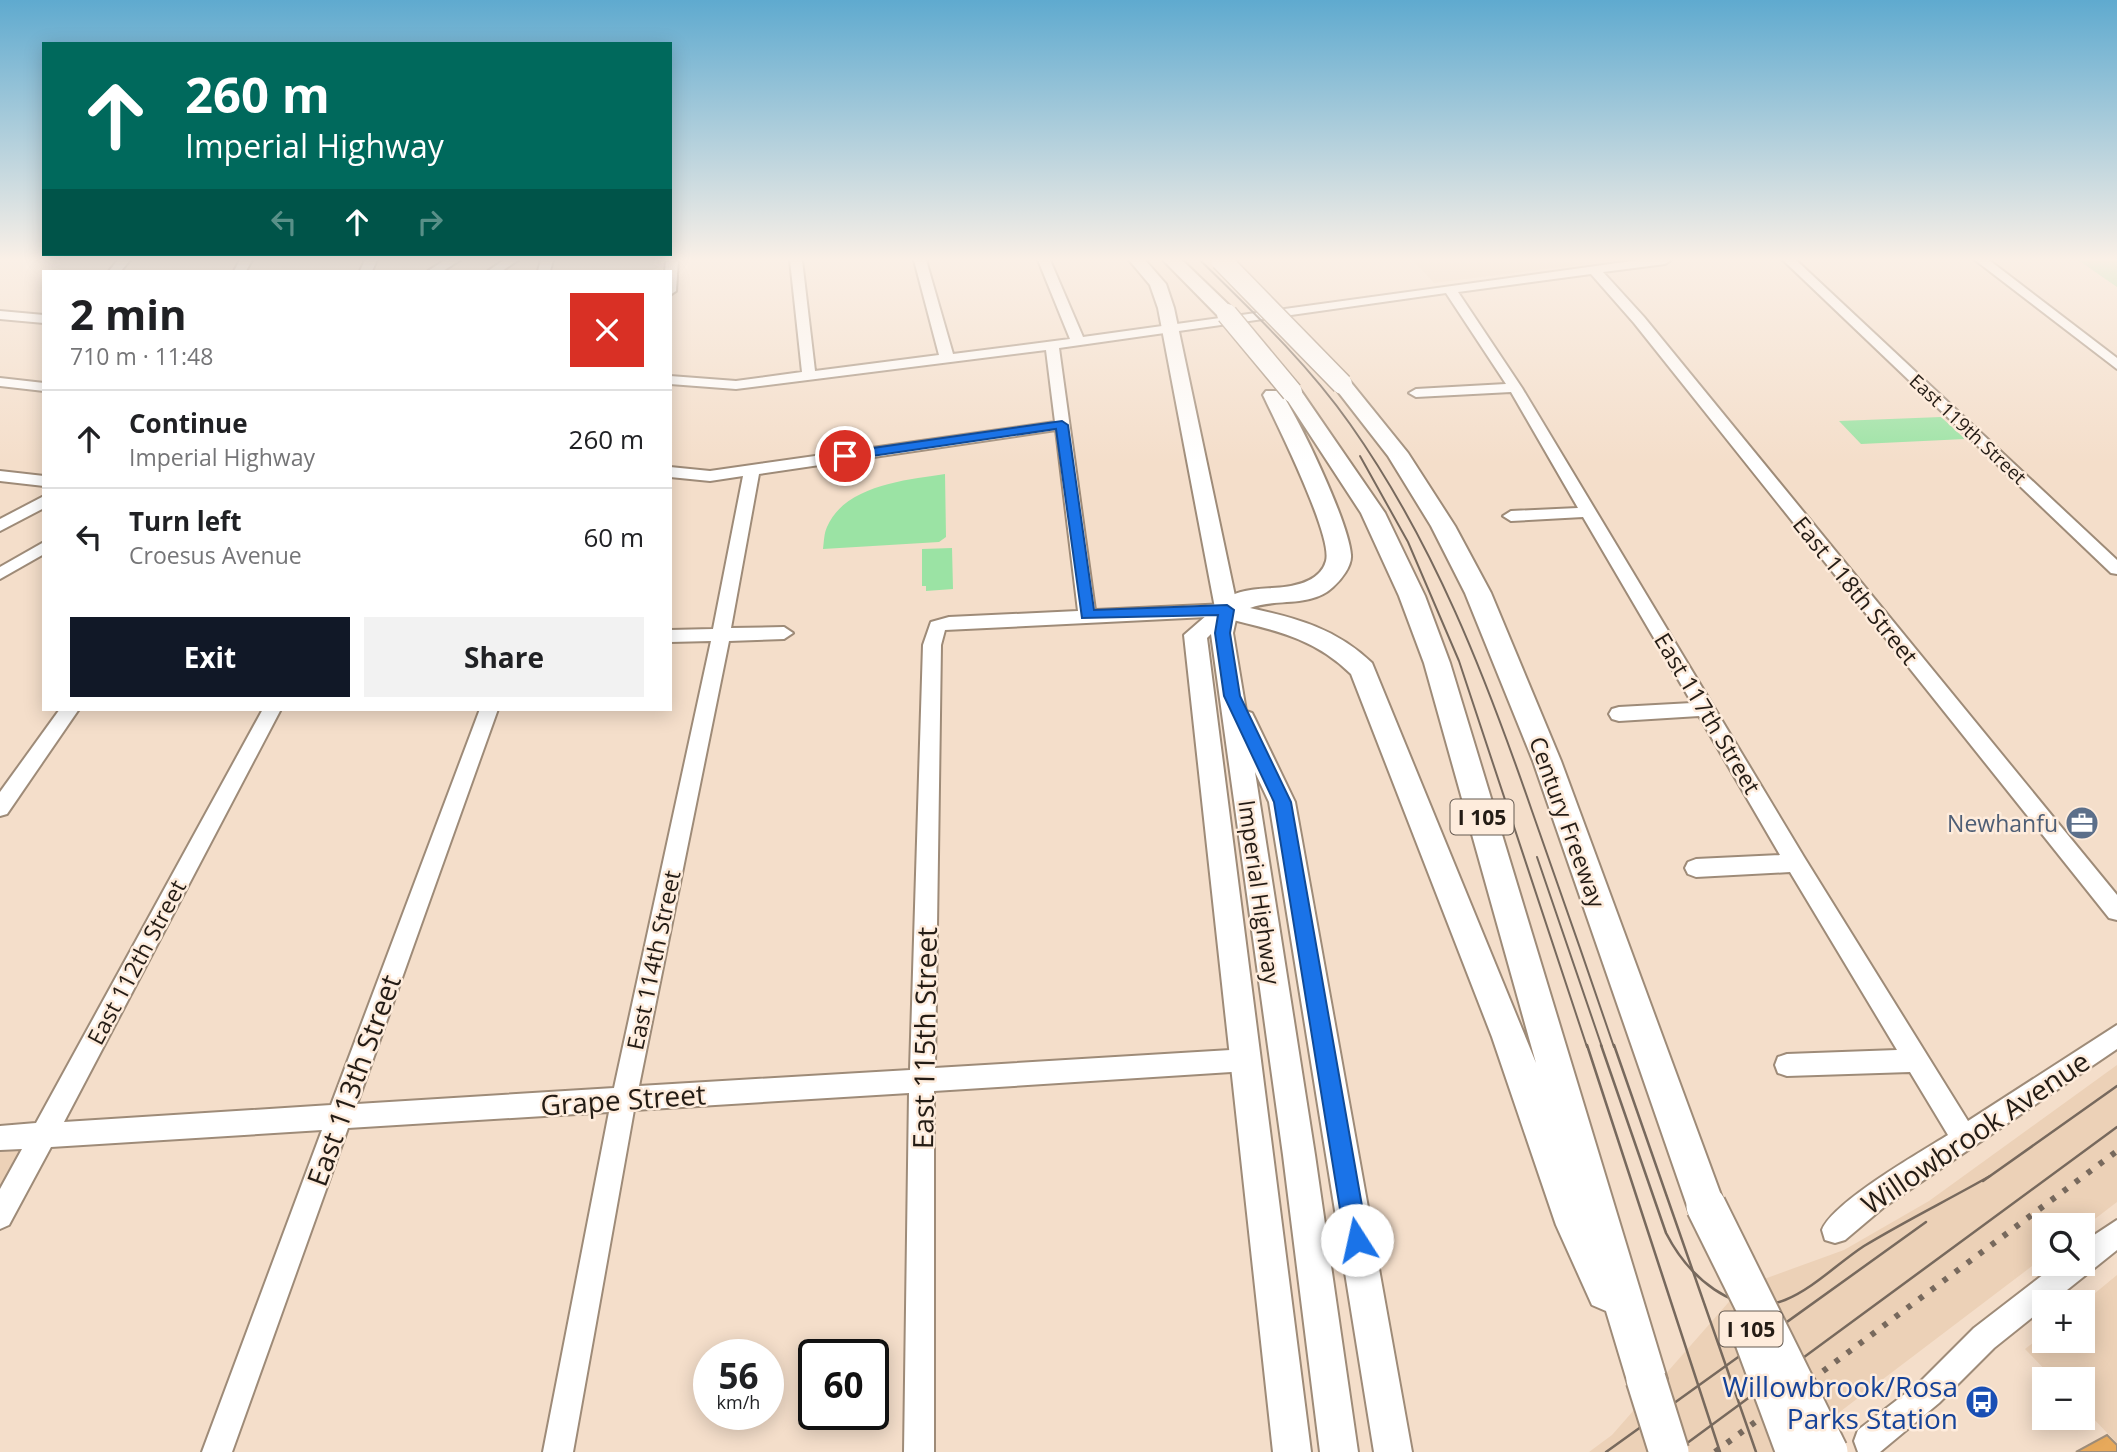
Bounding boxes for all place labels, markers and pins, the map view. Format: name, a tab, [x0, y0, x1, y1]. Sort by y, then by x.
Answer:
pin	[815, 426, 875, 486]
office icon: Newhanfu	[2063, 804, 2101, 842]
place label: Newhanfu	[1947, 807, 2058, 839]
place label: Willowbrook/Rosa Parks Station	[1722, 1367, 1958, 1437]
bus stop icon: Willowbrook/Rosa Parks Station	[1963, 1383, 2001, 1421]

